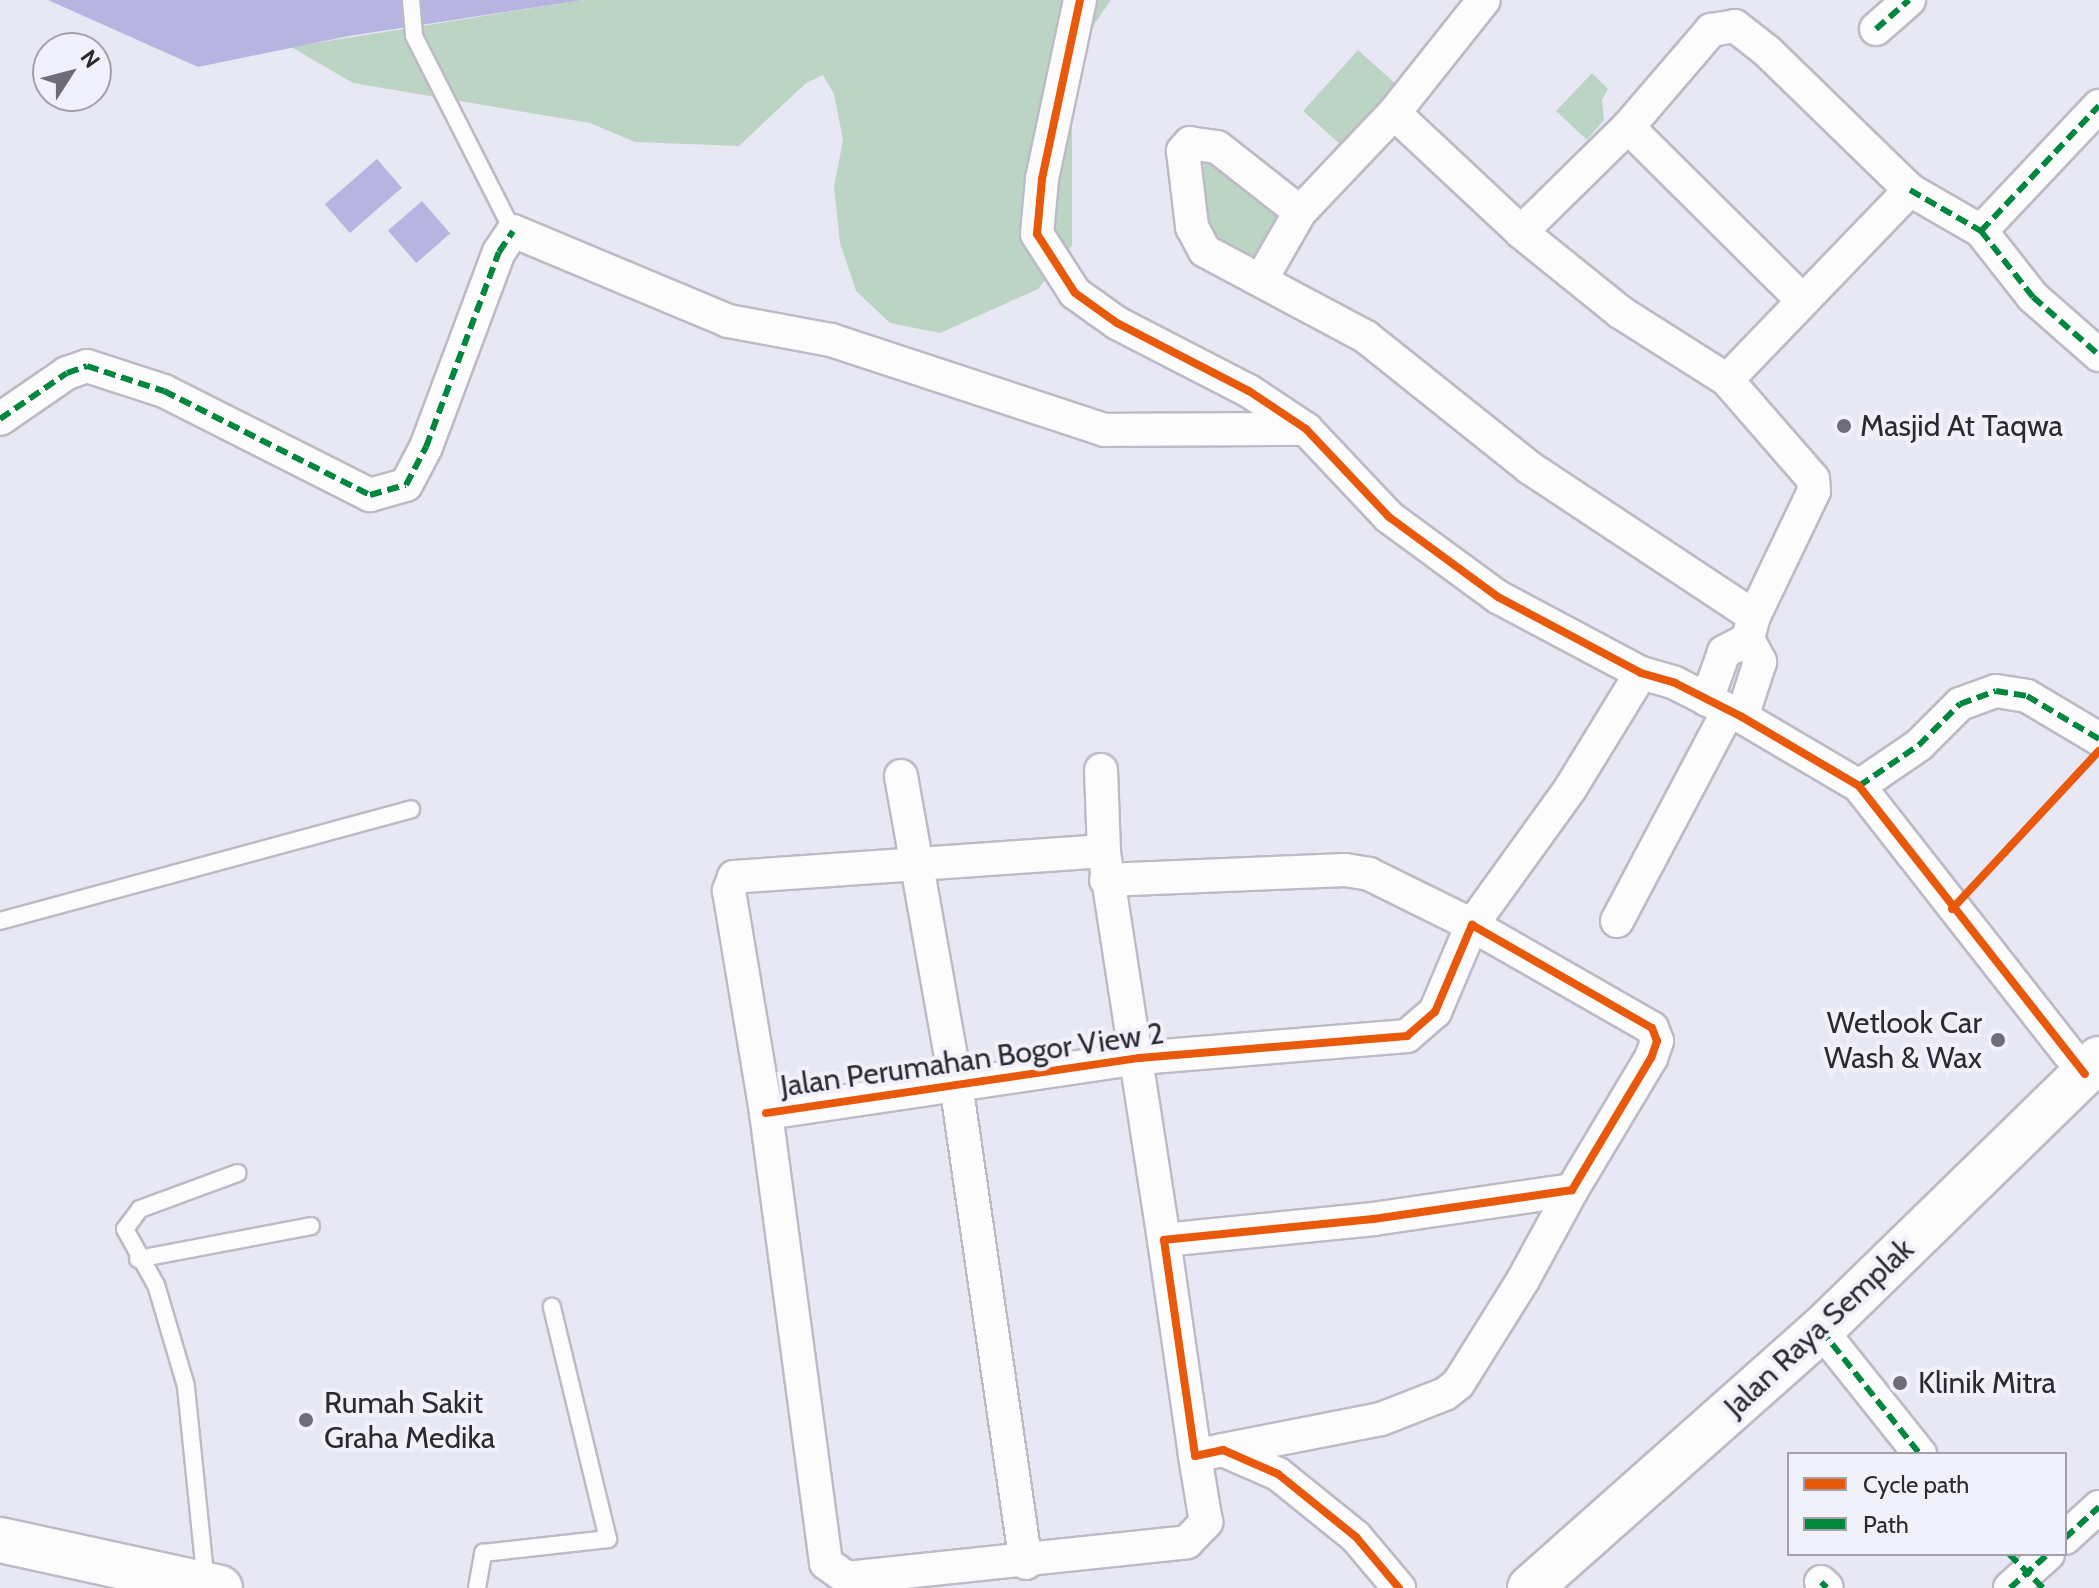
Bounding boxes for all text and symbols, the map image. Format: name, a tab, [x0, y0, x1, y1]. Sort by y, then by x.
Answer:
north arrow	[32, 32, 112, 112]
text: N	[75, 45, 106, 73]
place label: Masjid At Taqwa	[1860, 408, 2063, 444]
marker: Masjid At Taqwa	[1835, 417, 1853, 435]
place label: Wetlook Car Wash & Wax	[1824, 1005, 1982, 1076]
street label: Jalan Perumahan Bogor View 2	[778, 1015, 1166, 1105]
marker: Wetlook Car Wash & Wax	[1989, 1031, 2007, 1049]
street label: Jalan Raya Semplak	[1717, 1231, 1921, 1425]
place label: Klinik Mitra	[1918, 1365, 2056, 1401]
marker: Klinik Mitra	[1889, 1372, 1911, 1394]
place label: Rumah Sakit Graha Medika	[324, 1385, 495, 1456]
marker: Rumah Sakit Graha Medika	[295, 1409, 317, 1431]
legend	[1787, 1452, 2067, 1556]
text: Cycle path	[1863, 1470, 1969, 1499]
text: Path	[1863, 1510, 1909, 1539]

